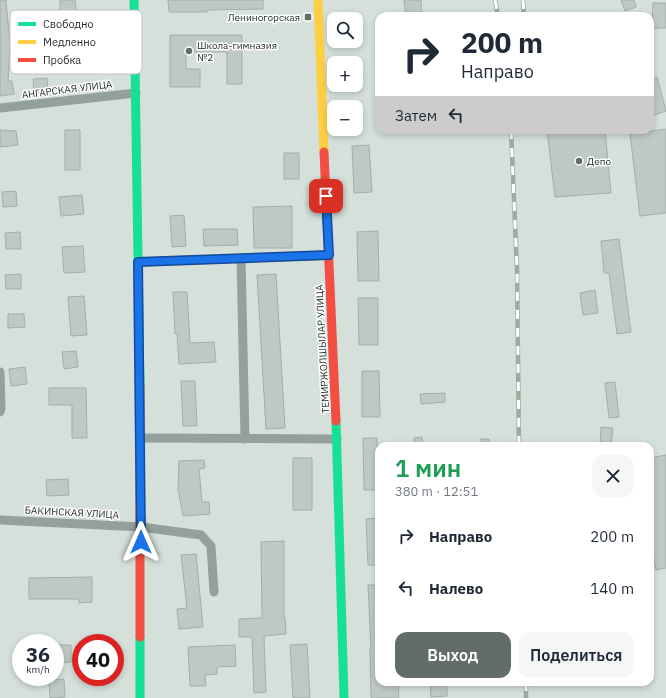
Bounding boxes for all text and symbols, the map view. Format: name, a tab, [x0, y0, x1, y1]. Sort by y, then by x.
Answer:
legend	[10, 10, 142, 74]
place label: Лениногорская	[228, 11, 300, 24]
marker: Лениногорская	[303, 12, 313, 22]
map controls	[327, 12, 363, 136]
button: search	[327, 12, 363, 48]
text: Свободно	[43, 17, 94, 31]
text: 200 m	[461, 24, 543, 61]
icon: right	[395, 28, 447, 80]
text: Медленно	[43, 35, 96, 49]
place label: Школа-гимназия №2	[197, 39, 277, 64]
marker: Школа-гимназия №2	[184, 46, 194, 56]
text: Пробка	[43, 53, 81, 67]
button: +	[327, 56, 363, 92]
text: Направо	[461, 60, 534, 83]
street label: АНГАРСКАЯ УЛИЦА	[21, 77, 114, 102]
button: −	[327, 100, 363, 136]
icon: left	[445, 104, 467, 126]
text: Затем	[395, 106, 437, 125]
place label: Депо	[587, 155, 611, 168]
marker: Депо	[574, 156, 584, 166]
pin	[309, 179, 343, 213]
icon: arrive	[315, 185, 337, 207]
street label: ТЕМИРЖОЛШЫЛАР УЛИЦА	[313, 284, 332, 414]
text: 1 мин	[395, 452, 461, 484]
button: close	[592, 455, 634, 497]
text: 380 m · 12:51	[395, 483, 478, 500]
street label: БАКИНСКАЯ УЛИЦА	[24, 504, 120, 521]
position arrow	[120, 521, 162, 563]
icon: right	[395, 525, 417, 547]
text: Направо	[429, 527, 492, 546]
text: 200 m	[590, 527, 634, 546]
icon: left	[395, 577, 417, 599]
text: Налево	[429, 579, 483, 598]
text: 140 m	[590, 579, 634, 598]
button: Выход	[395, 632, 511, 678]
button: Поделиться	[519, 632, 634, 678]
speed limit sign: 40	[72, 634, 124, 686]
text: 36	[26, 641, 50, 668]
text: km/h	[26, 663, 50, 676]

